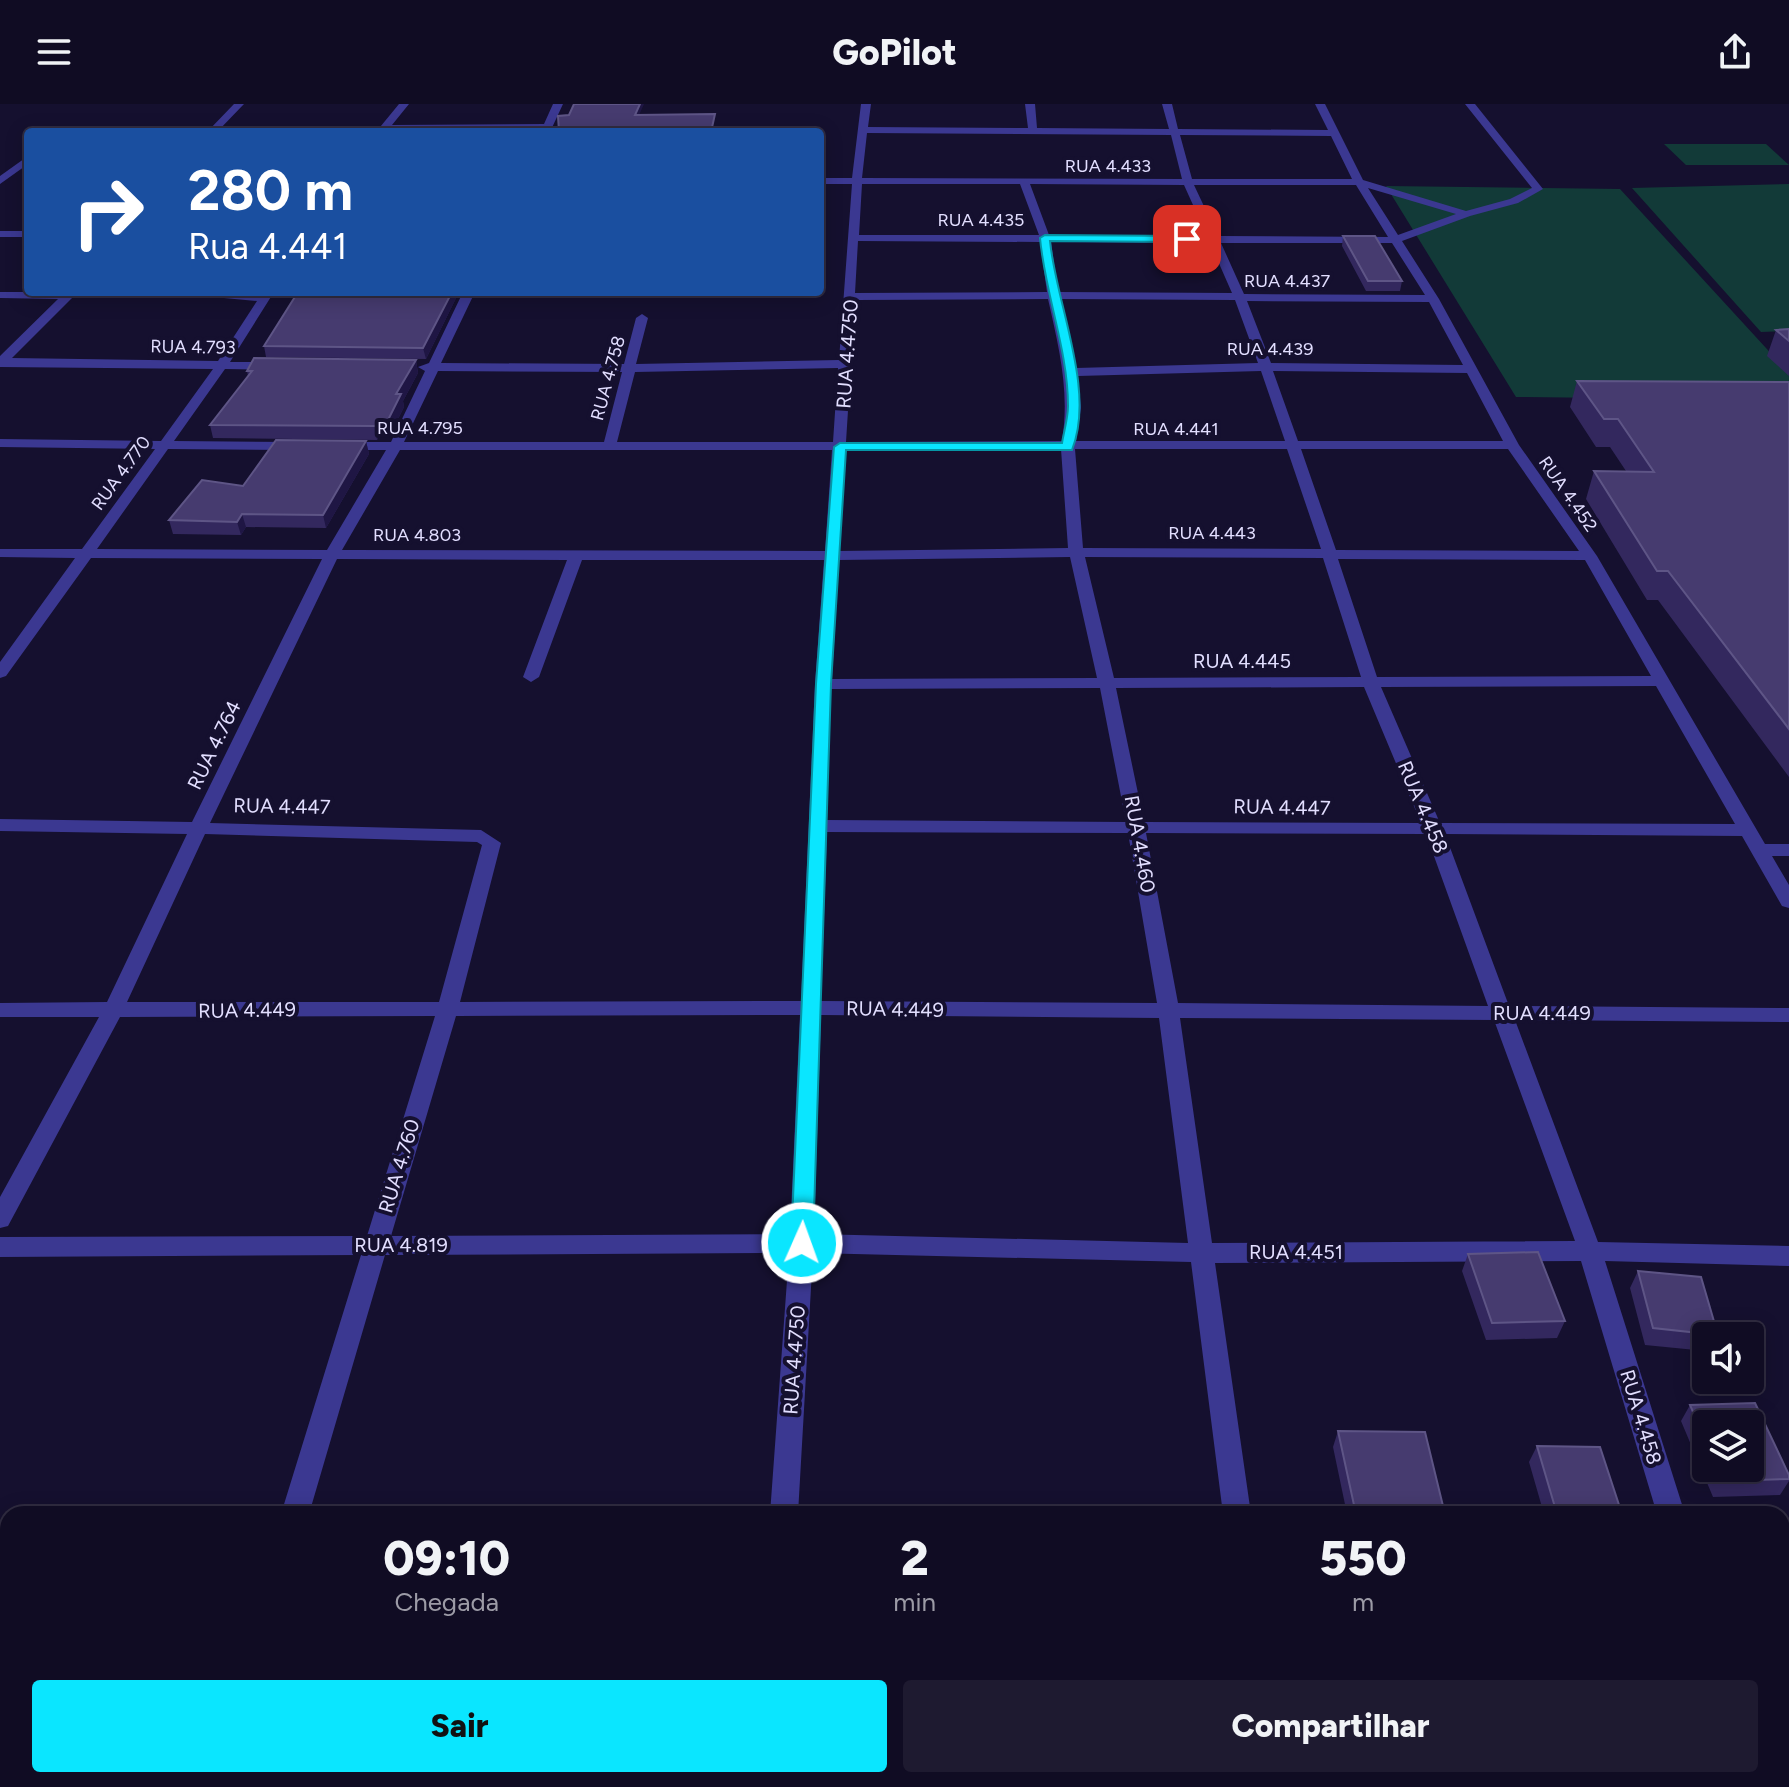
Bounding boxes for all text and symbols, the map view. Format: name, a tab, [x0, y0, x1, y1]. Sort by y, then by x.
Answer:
icon: menu	[32, 30, 76, 74]
icon: share	[1713, 30, 1757, 74]
text: GoPilot	[832, 31, 957, 74]
street label: RUA 4.433	[1065, 155, 1151, 177]
text: 280 m	[188, 157, 353, 224]
icon: right	[56, 160, 160, 264]
pin	[1153, 205, 1221, 273]
street label: RUA 4.435	[938, 209, 1024, 231]
icon: arrive	[1165, 217, 1209, 261]
text: Rua 4.441	[188, 225, 347, 268]
street label: RUA 4.437	[1244, 270, 1330, 292]
street label: RUA 4.4750	[831, 299, 863, 409]
street label: RUA 4.758	[586, 333, 630, 423]
street label: RUA 4.793	[150, 335, 236, 359]
street label: RUA 4.439	[1227, 338, 1313, 360]
street label: RUA 4.795	[377, 417, 463, 439]
street label: RUA 4.441	[1133, 418, 1219, 440]
street label: RUA 4.770	[87, 432, 155, 514]
street label: RUA 4.452	[1534, 452, 1602, 536]
street label: RUA 4.443	[1168, 522, 1256, 544]
street label: RUA 4.803	[373, 524, 461, 546]
street label: RUA 4.445	[1193, 649, 1291, 673]
street label: RUA 4.764	[182, 697, 246, 793]
street label: RUA 4.458	[1393, 757, 1453, 857]
street label: RUA 4.447	[233, 793, 331, 819]
street label: RUA 4.460	[1120, 794, 1160, 894]
street label: RUA 4.447	[1233, 794, 1331, 820]
street label: RUA 4.449	[846, 996, 944, 1022]
street label: RUA 4.449	[198, 997, 296, 1023]
street label: RUA 4.449	[1493, 1001, 1591, 1025]
street label: RUA 4.760	[373, 1116, 425, 1216]
position arrow	[760, 1201, 844, 1285]
street label: RUA 4.819	[354, 1233, 448, 1257]
street label: RUA 4.451	[1249, 1240, 1343, 1264]
street label: RUA 4.4750	[778, 1305, 810, 1415]
map controls	[1692, 1322, 1764, 1482]
button: sound	[1692, 1322, 1764, 1394]
street label: RUA 4.458	[1615, 1367, 1667, 1467]
button: layers	[1692, 1410, 1764, 1482]
text: 09:10	[383, 1529, 510, 1587]
text: 2	[901, 1529, 929, 1587]
text: 550	[1319, 1529, 1407, 1587]
text: Chegada	[394, 1586, 499, 1618]
text: min	[893, 1586, 936, 1618]
text: m	[1352, 1586, 1374, 1618]
button: Sair	[32, 1680, 887, 1772]
button: Compartilhar	[903, 1680, 1758, 1772]

